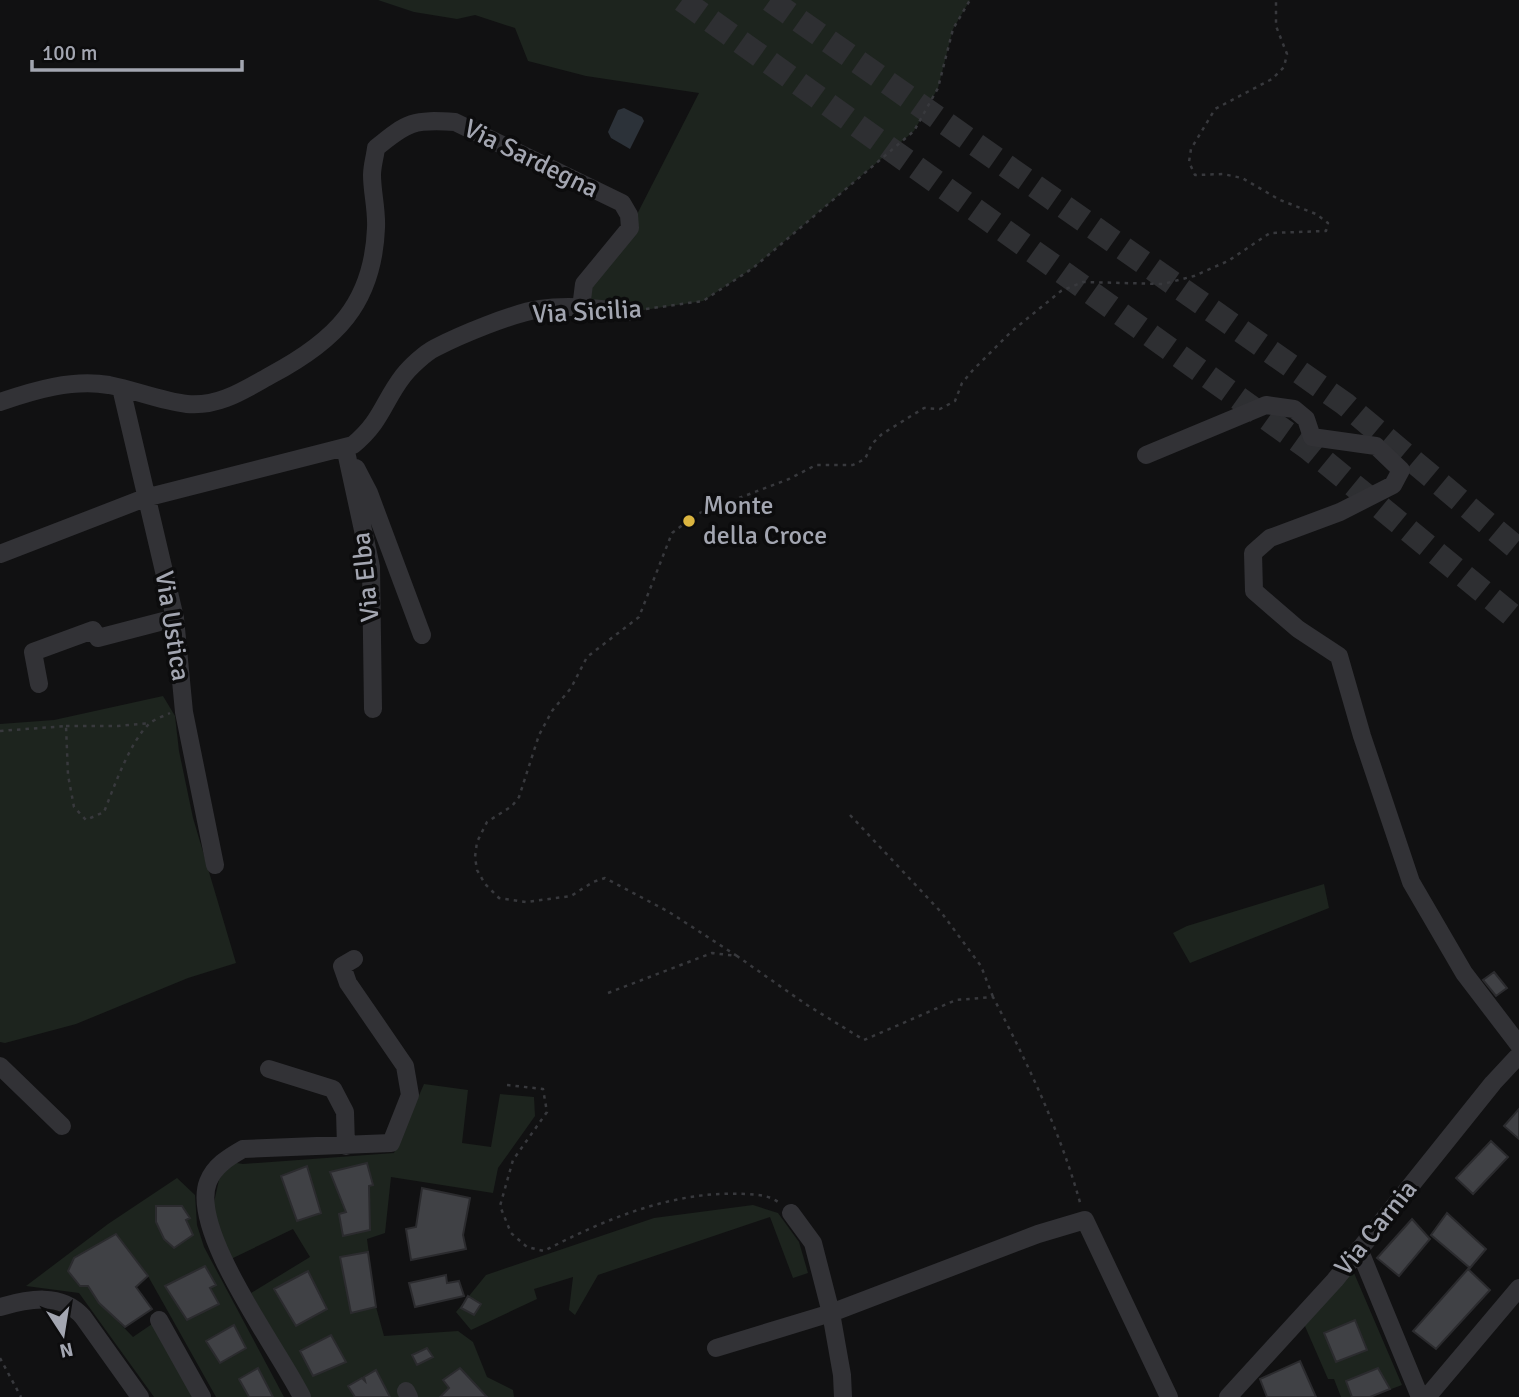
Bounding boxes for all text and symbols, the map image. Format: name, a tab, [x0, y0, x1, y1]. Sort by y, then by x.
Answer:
scale bar	[32, 28, 242, 72]
text: 100 m	[42, 40, 97, 66]
street label: Via Sardegna	[458, 113, 604, 205]
street label: Via Sicilia	[531, 293, 643, 331]
place label: Monte della Croce	[703, 490, 827, 552]
marker: Monte della Croce	[681, 513, 697, 529]
street label: Via Elba	[345, 531, 387, 623]
street label: Via Ustica	[148, 569, 196, 683]
street label: Via Carnia	[1328, 1174, 1424, 1282]
north arrow	[28, 1299, 98, 1369]
text: N	[57, 1337, 75, 1363]

